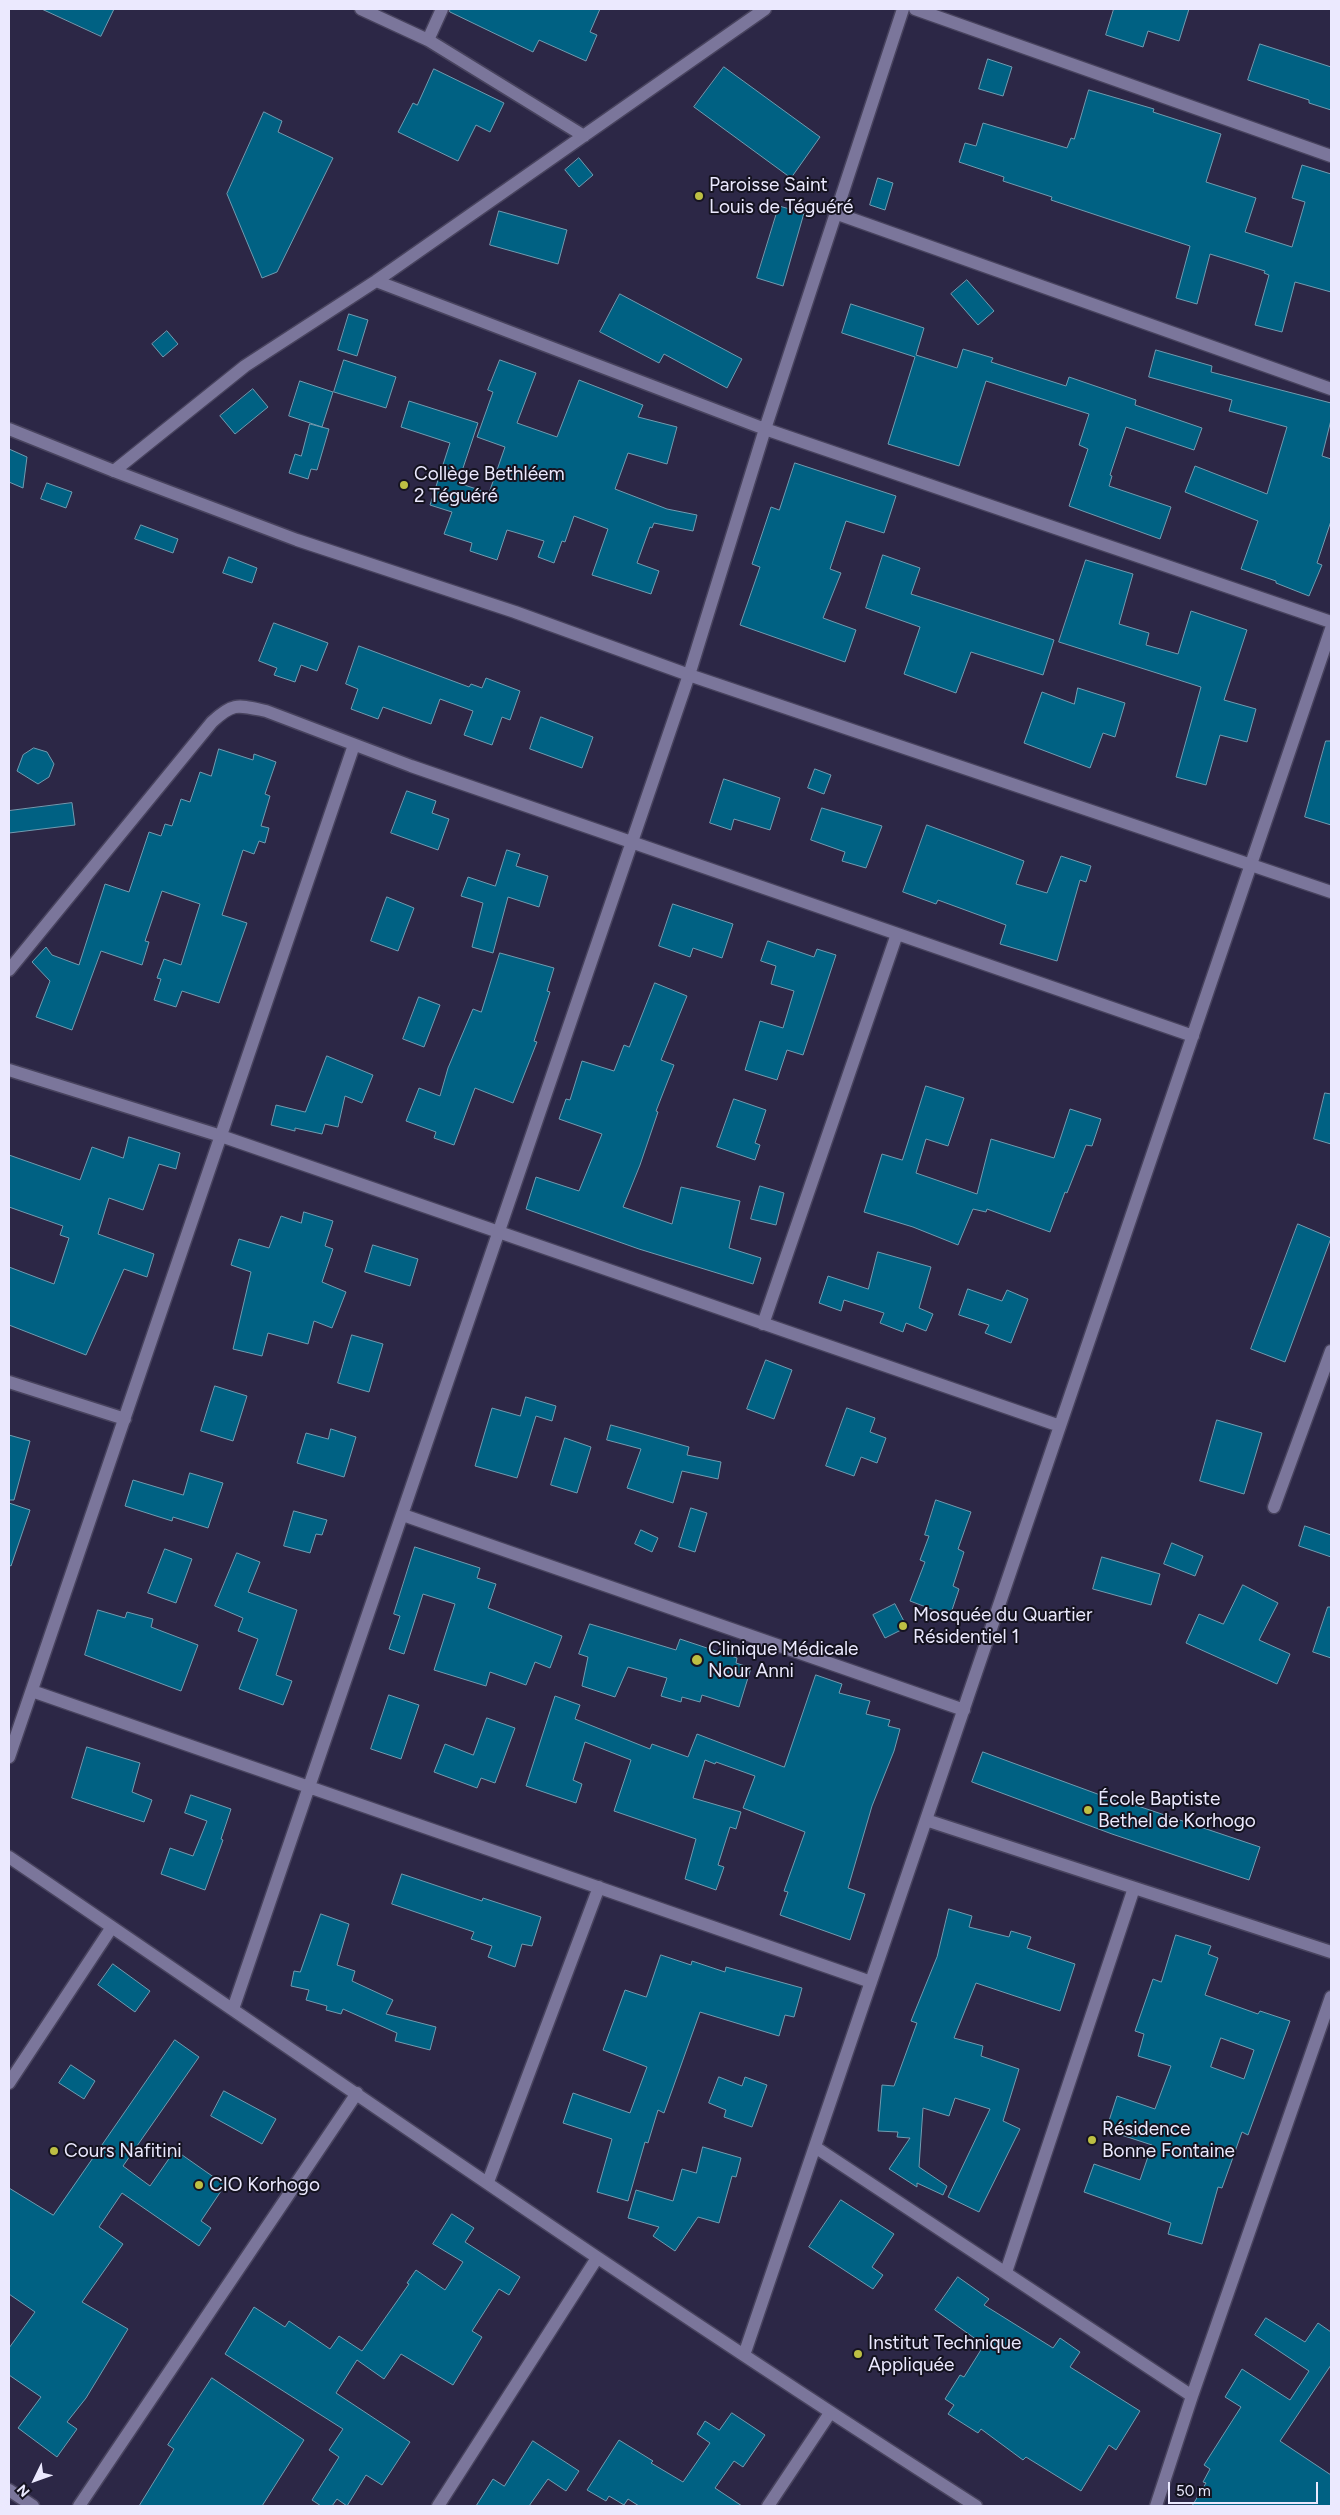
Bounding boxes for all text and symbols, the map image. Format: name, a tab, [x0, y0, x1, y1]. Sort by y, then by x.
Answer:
place label: Paroisse Saint Louis de Téguéré	[709, 174, 853, 218]
marker: Paroisse Saint Louis de Téguéré	[693, 190, 705, 202]
place label: Collège Bethléem 2 Téguéré	[414, 463, 565, 507]
marker: Collège Bethléem 2 Téguéré	[398, 479, 410, 491]
place label: Mosquée du Quartier Résidentiel 1	[913, 1604, 1092, 1648]
marker: Mosquée du Quartier Résidentiel 1	[897, 1620, 909, 1632]
place label: Clinique Médicale Nour Anni	[708, 1638, 858, 1682]
marker: Clinique Médicale Nour Anni	[690, 1653, 704, 1667]
place label: École Baptiste Bethel de Korhogo	[1098, 1788, 1256, 1832]
marker: École Baptiste Bethel de Korhogo	[1082, 1804, 1094, 1816]
place label: Résidence Bonne Fontaine	[1102, 2118, 1235, 2162]
marker: Résidence Bonne Fontaine	[1086, 2134, 1098, 2146]
place label: Cours Nafitini	[64, 2140, 182, 2162]
marker: Cours Nafitini	[48, 2145, 60, 2157]
place label: CIO Korhogo	[209, 2174, 320, 2196]
marker: CIO Korhogo	[193, 2179, 205, 2191]
place label: Institut Technique Appliquée	[868, 2332, 1021, 2376]
marker: Institut Technique Appliquée	[852, 2348, 864, 2360]
north arrow	[10, 2455, 60, 2505]
scale bar	[1170, 2472, 1320, 2504]
text: N	[14, 2481, 33, 2500]
text: 50 m	[1176, 2482, 1211, 2500]

